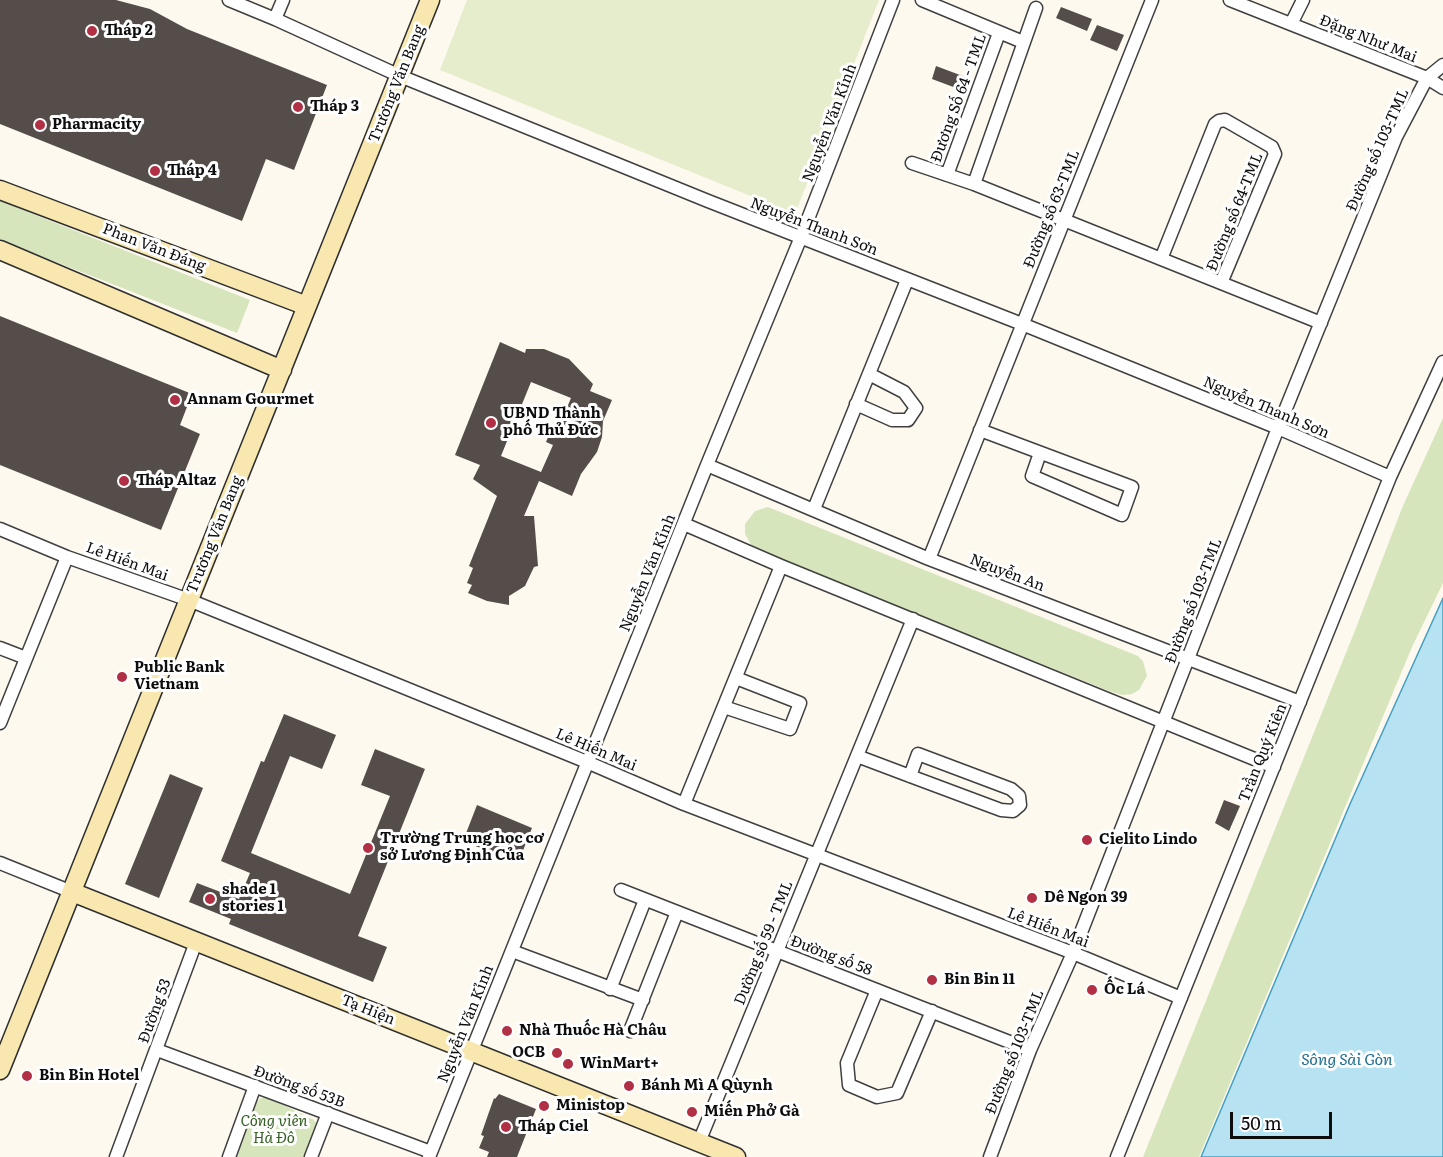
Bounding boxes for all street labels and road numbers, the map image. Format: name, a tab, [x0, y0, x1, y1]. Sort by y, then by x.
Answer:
street label: Đặng Như Mai	[1317, 11, 1419, 67]
street label: Trương Văn Bang	[365, 22, 429, 146]
street label: Đương Số 64 - TML	[927, 31, 991, 165]
street label: Nguyễn Văn Kỉnh	[799, 61, 861, 185]
street label: Đường số 103-TML	[1343, 86, 1413, 214]
street label: Đường số 63-TML	[1020, 147, 1084, 271]
street label: Đường số 64-TML	[1203, 150, 1267, 274]
street label: Nguyễn Thanh Sơn	[748, 194, 880, 260]
street label: Phan Văn Đáng	[100, 220, 208, 276]
street label: Nguyễn Thanh Sơn	[1200, 373, 1332, 443]
street label: Trương Văn Bang	[183, 473, 247, 597]
street label: Nguyễn Văn Kỉnh	[616, 511, 680, 635]
street label: Đường số 103-TML	[1162, 536, 1226, 666]
street label: Lê Hiến Mai	[83, 539, 171, 585]
street label: Nguyễn An	[967, 550, 1047, 596]
street label: Trần Quý Kiên	[1235, 701, 1291, 805]
street label: Lê Hiến Mai	[553, 725, 639, 775]
street label: Dường số 59 - TML	[731, 878, 797, 1008]
street label: Lê Hiến Mai	[1004, 904, 1092, 952]
street label: Đường số 58	[788, 932, 874, 980]
street label: Nguyễn Văn Kỉnh	[434, 962, 498, 1086]
street label: Đường 53	[135, 976, 175, 1046]
street label: Đường số 103-TML	[982, 987, 1048, 1117]
street label: Tạ Hiện	[339, 991, 397, 1029]
street label: Đường số 53B	[251, 1062, 347, 1112]

